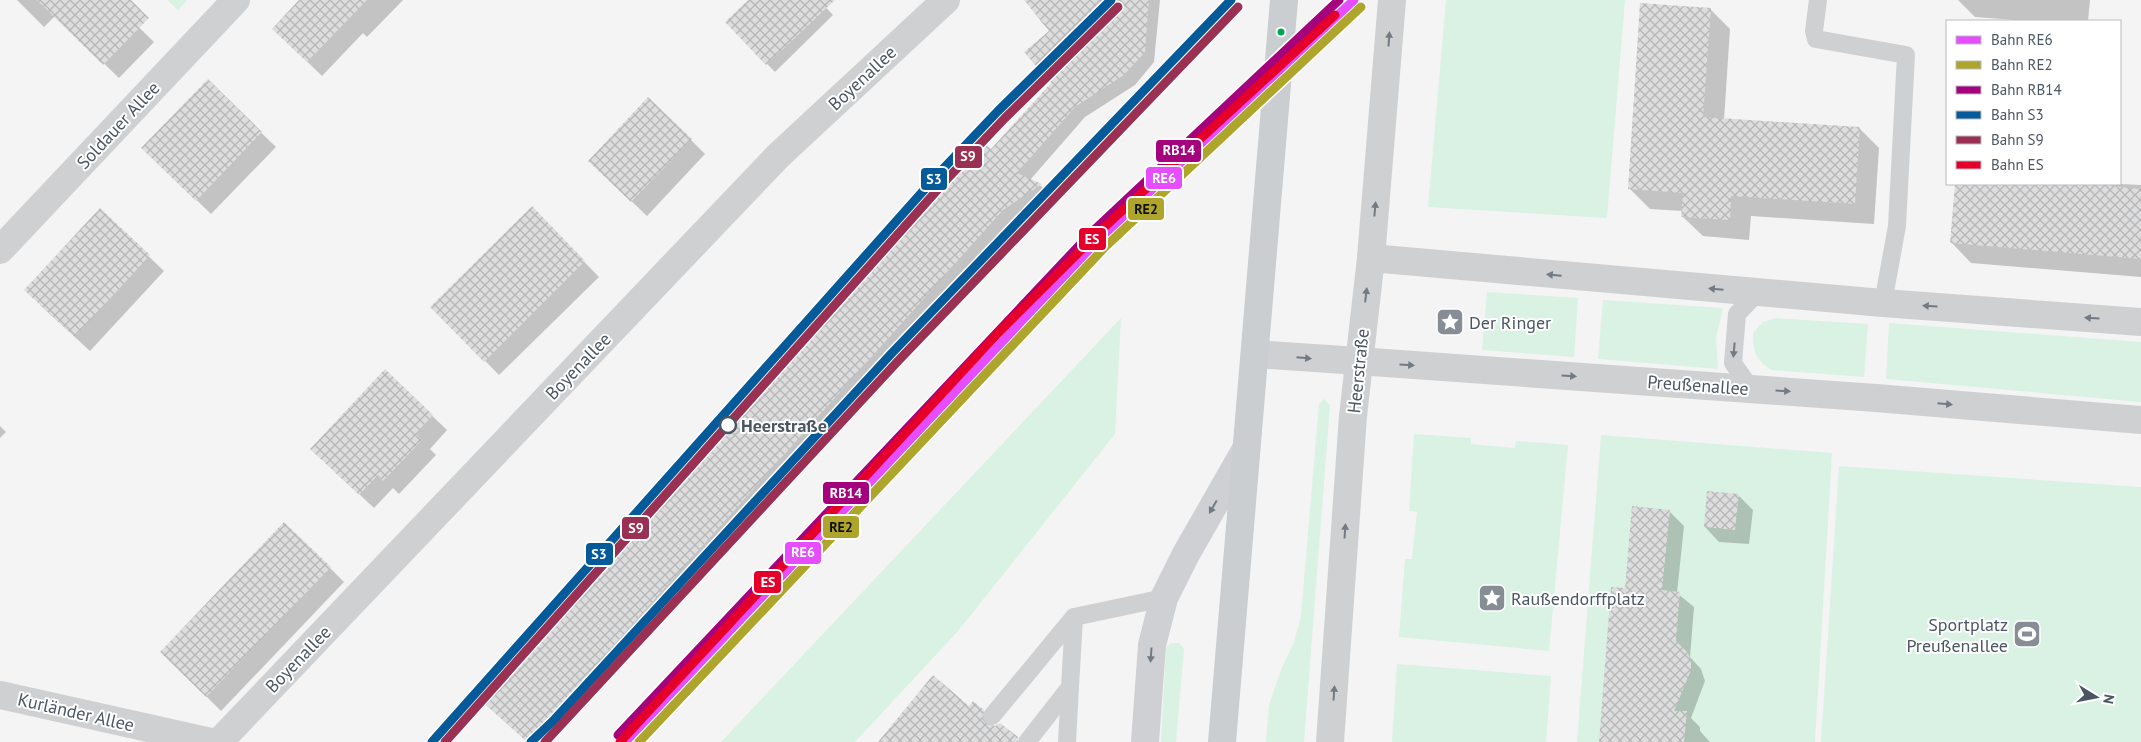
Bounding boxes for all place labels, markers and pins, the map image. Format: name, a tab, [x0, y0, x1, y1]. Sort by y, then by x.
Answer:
unlabelled marker	[1276, 27, 1286, 37]
place icon: Der Ringer	[1435, 307, 1465, 337]
place label: Der Ringer	[1469, 311, 1551, 334]
place label: Heerstraße	[741, 414, 827, 437]
marker: Heerstraße	[719, 416, 737, 434]
place icon: Raußendorffplatz	[1477, 583, 1507, 613]
place label: Raußendorffplatz	[1511, 587, 1645, 610]
place label: Sportplatz Preußenallee	[1906, 613, 2008, 657]
sports icon: Sportplatz Preußenallee	[2012, 619, 2042, 649]

